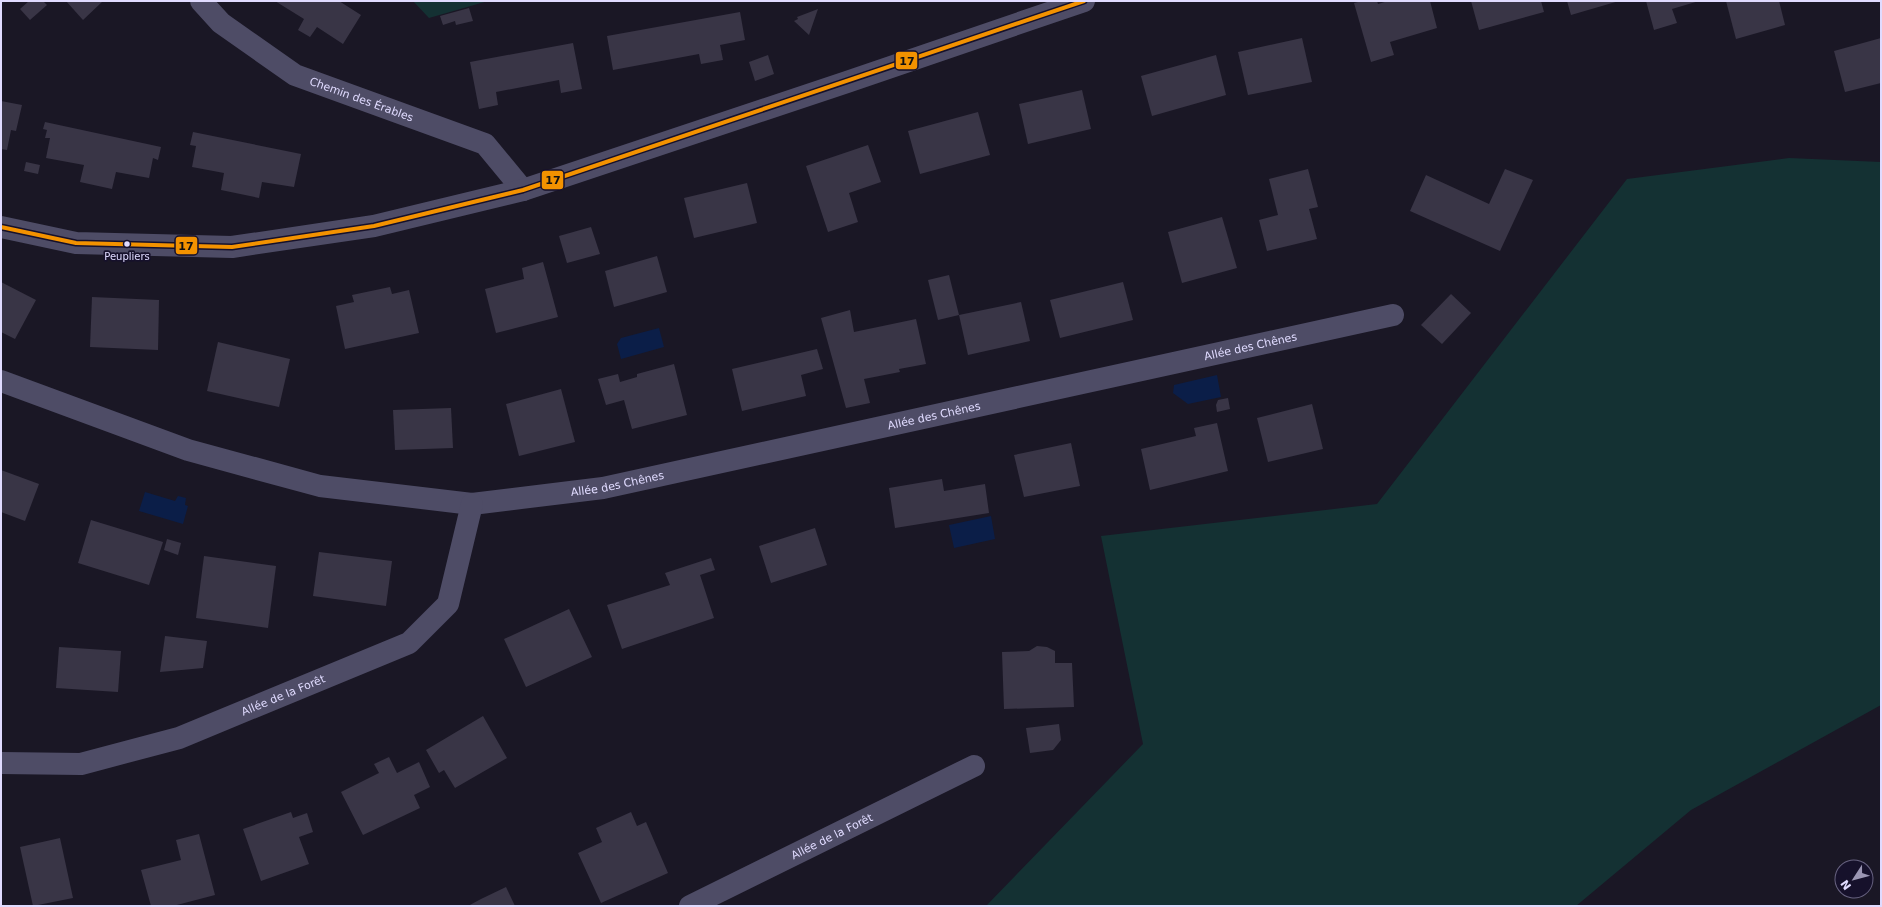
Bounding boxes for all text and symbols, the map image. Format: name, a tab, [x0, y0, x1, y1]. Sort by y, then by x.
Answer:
line badge: 17	[895, 51, 918, 70]
text: 17	[899, 55, 915, 68]
street label: Chemin des Érables	[308, 74, 416, 124]
line badge: 17	[541, 170, 564, 190]
text: 17	[545, 174, 561, 187]
line badge: 17	[175, 236, 198, 255]
marker: Peupliers	[122, 239, 132, 249]
text: 17	[178, 240, 194, 253]
place label: Peupliers	[104, 251, 150, 262]
street label: Allée des Chênes	[1203, 330, 1298, 363]
street label: Allée des Chênes	[886, 399, 982, 432]
street label: Allée des Chênes	[570, 468, 665, 498]
street label: Allée de la Forêt	[239, 672, 327, 718]
street label: Allée de la Forêt	[789, 810, 875, 862]
north arrow	[1834, 859, 1874, 899]
text: N	[1838, 877, 1854, 892]

